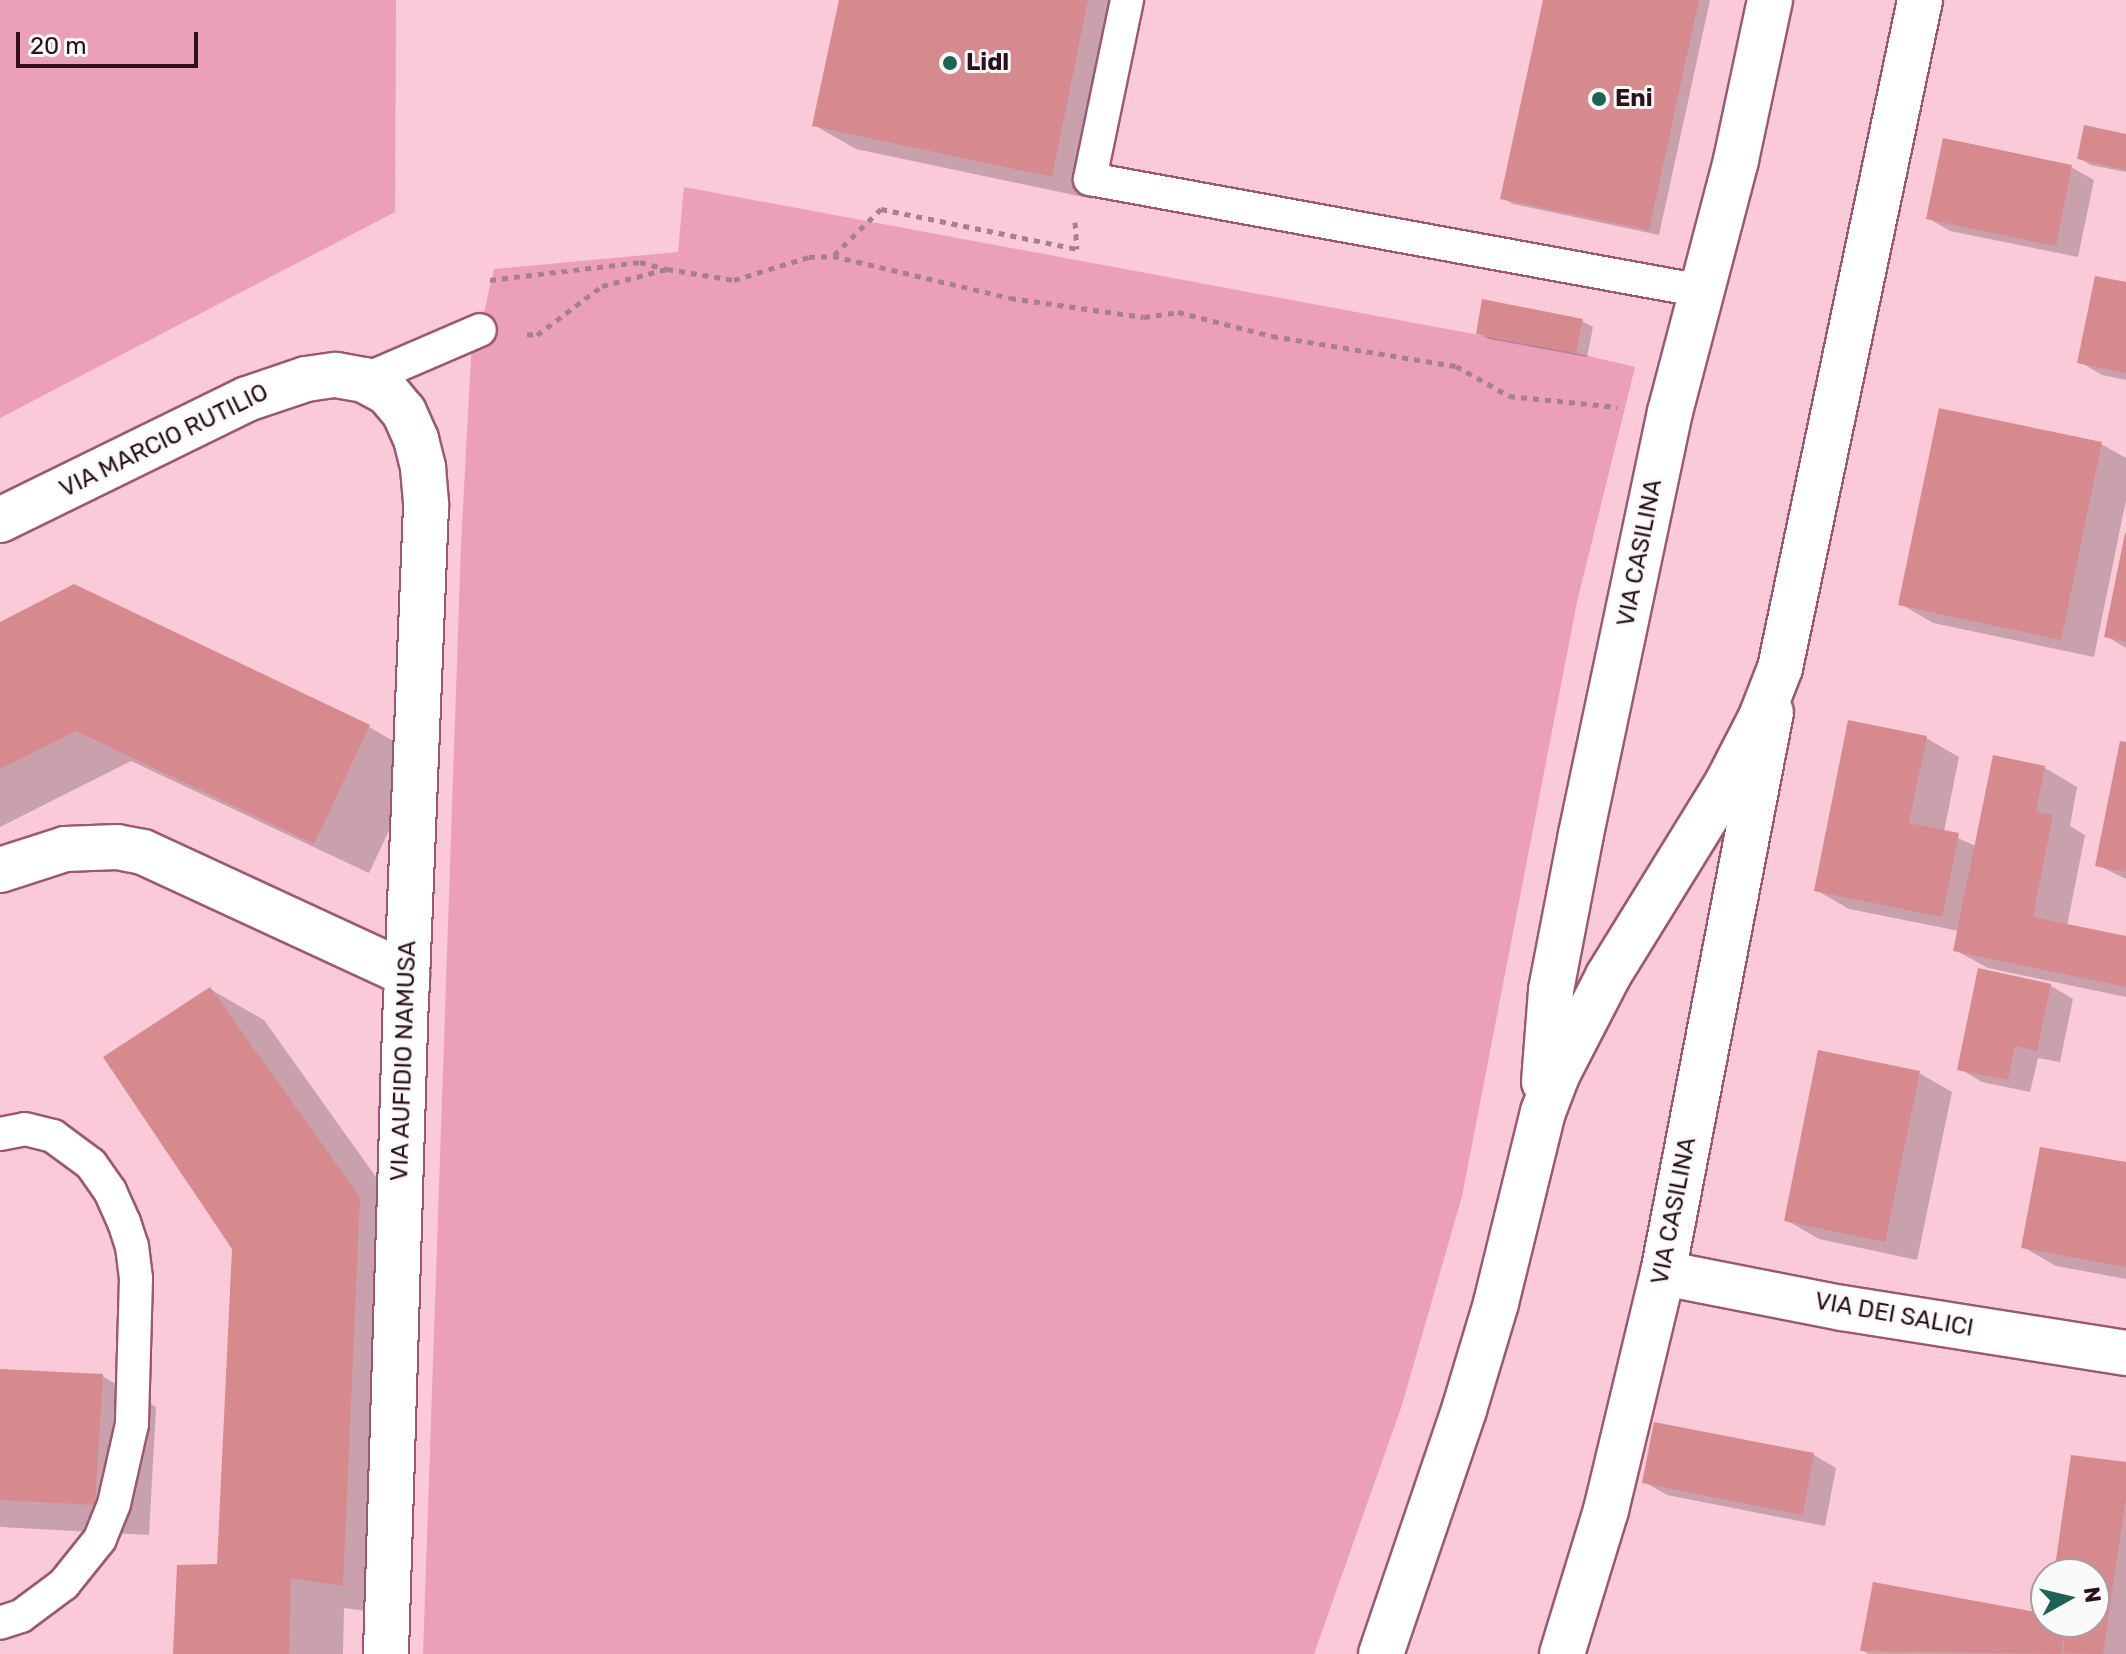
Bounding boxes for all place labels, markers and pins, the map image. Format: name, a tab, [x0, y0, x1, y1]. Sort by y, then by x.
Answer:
place label: Lidl	[966, 49, 1009, 77]
marker: Lidl	[941, 54, 959, 72]
place label: Eni	[1615, 85, 1653, 113]
marker: Eni	[1590, 90, 1608, 108]

